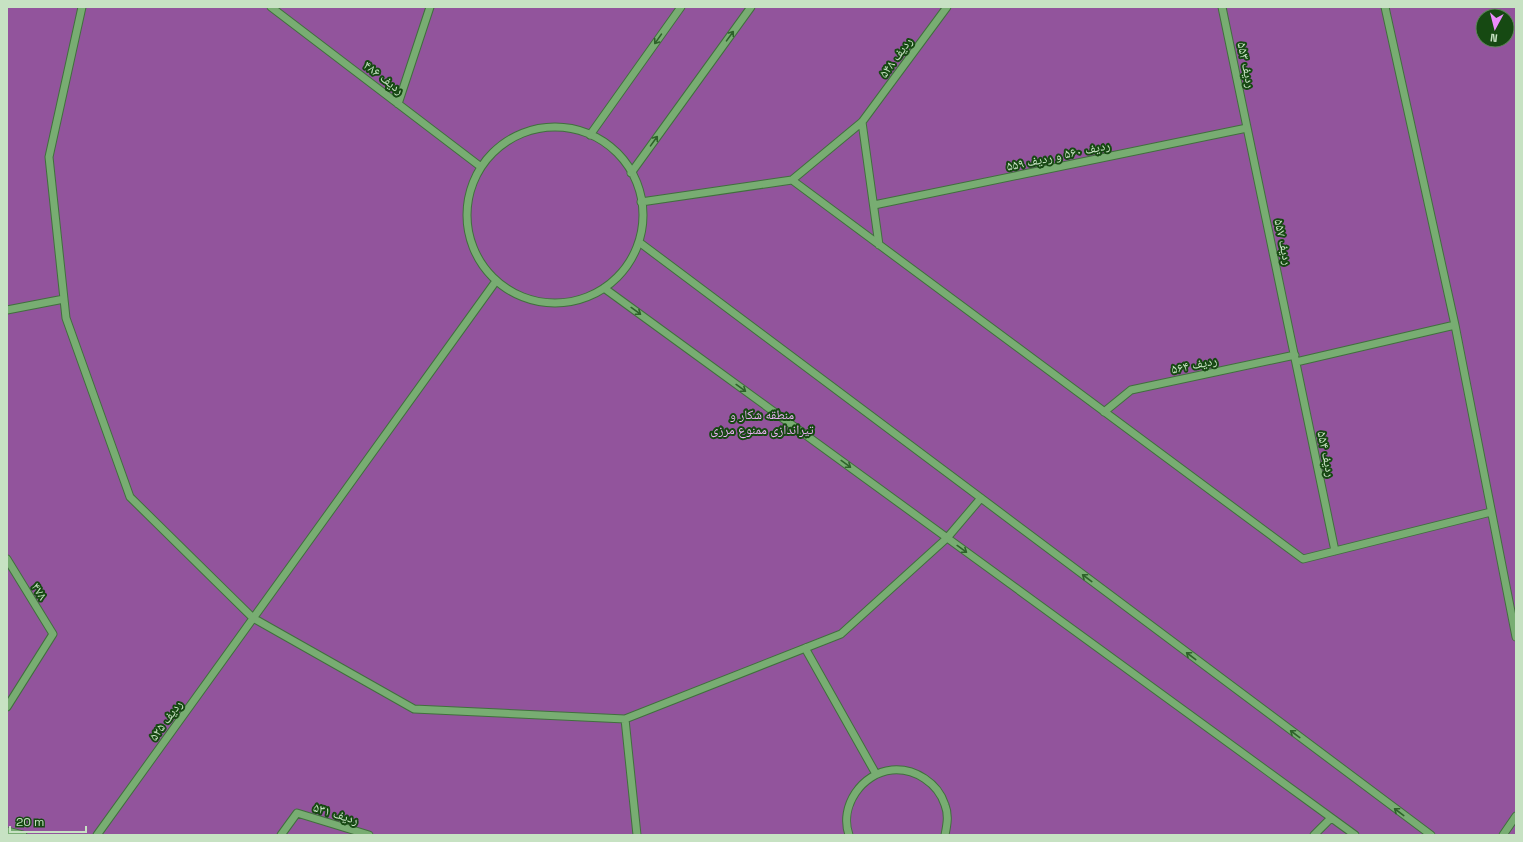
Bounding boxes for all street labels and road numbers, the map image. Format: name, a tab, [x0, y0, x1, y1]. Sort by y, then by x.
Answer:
street label: ردیف ۵۴۸	[875, 34, 916, 81]
street label: ردیف ۵۵۳	[1233, 41, 1260, 90]
street label: ردیف ۴۸۶	[360, 57, 407, 98]
street label: ردیف ۵۶۰ و ردیف ۵۵۹	[1005, 136, 1111, 175]
street label: ردیف ۵۵۷	[1270, 218, 1297, 267]
street label: ردیف ۵۶۴	[1170, 351, 1219, 378]
street label: ردیف ۵۵۴	[1313, 430, 1340, 479]
street label: ۴۷۸	[28, 579, 52, 603]
street label: ردیف ۵۲۵	[145, 697, 186, 744]
street label: ردیف ۵۳۱	[311, 799, 360, 828]

